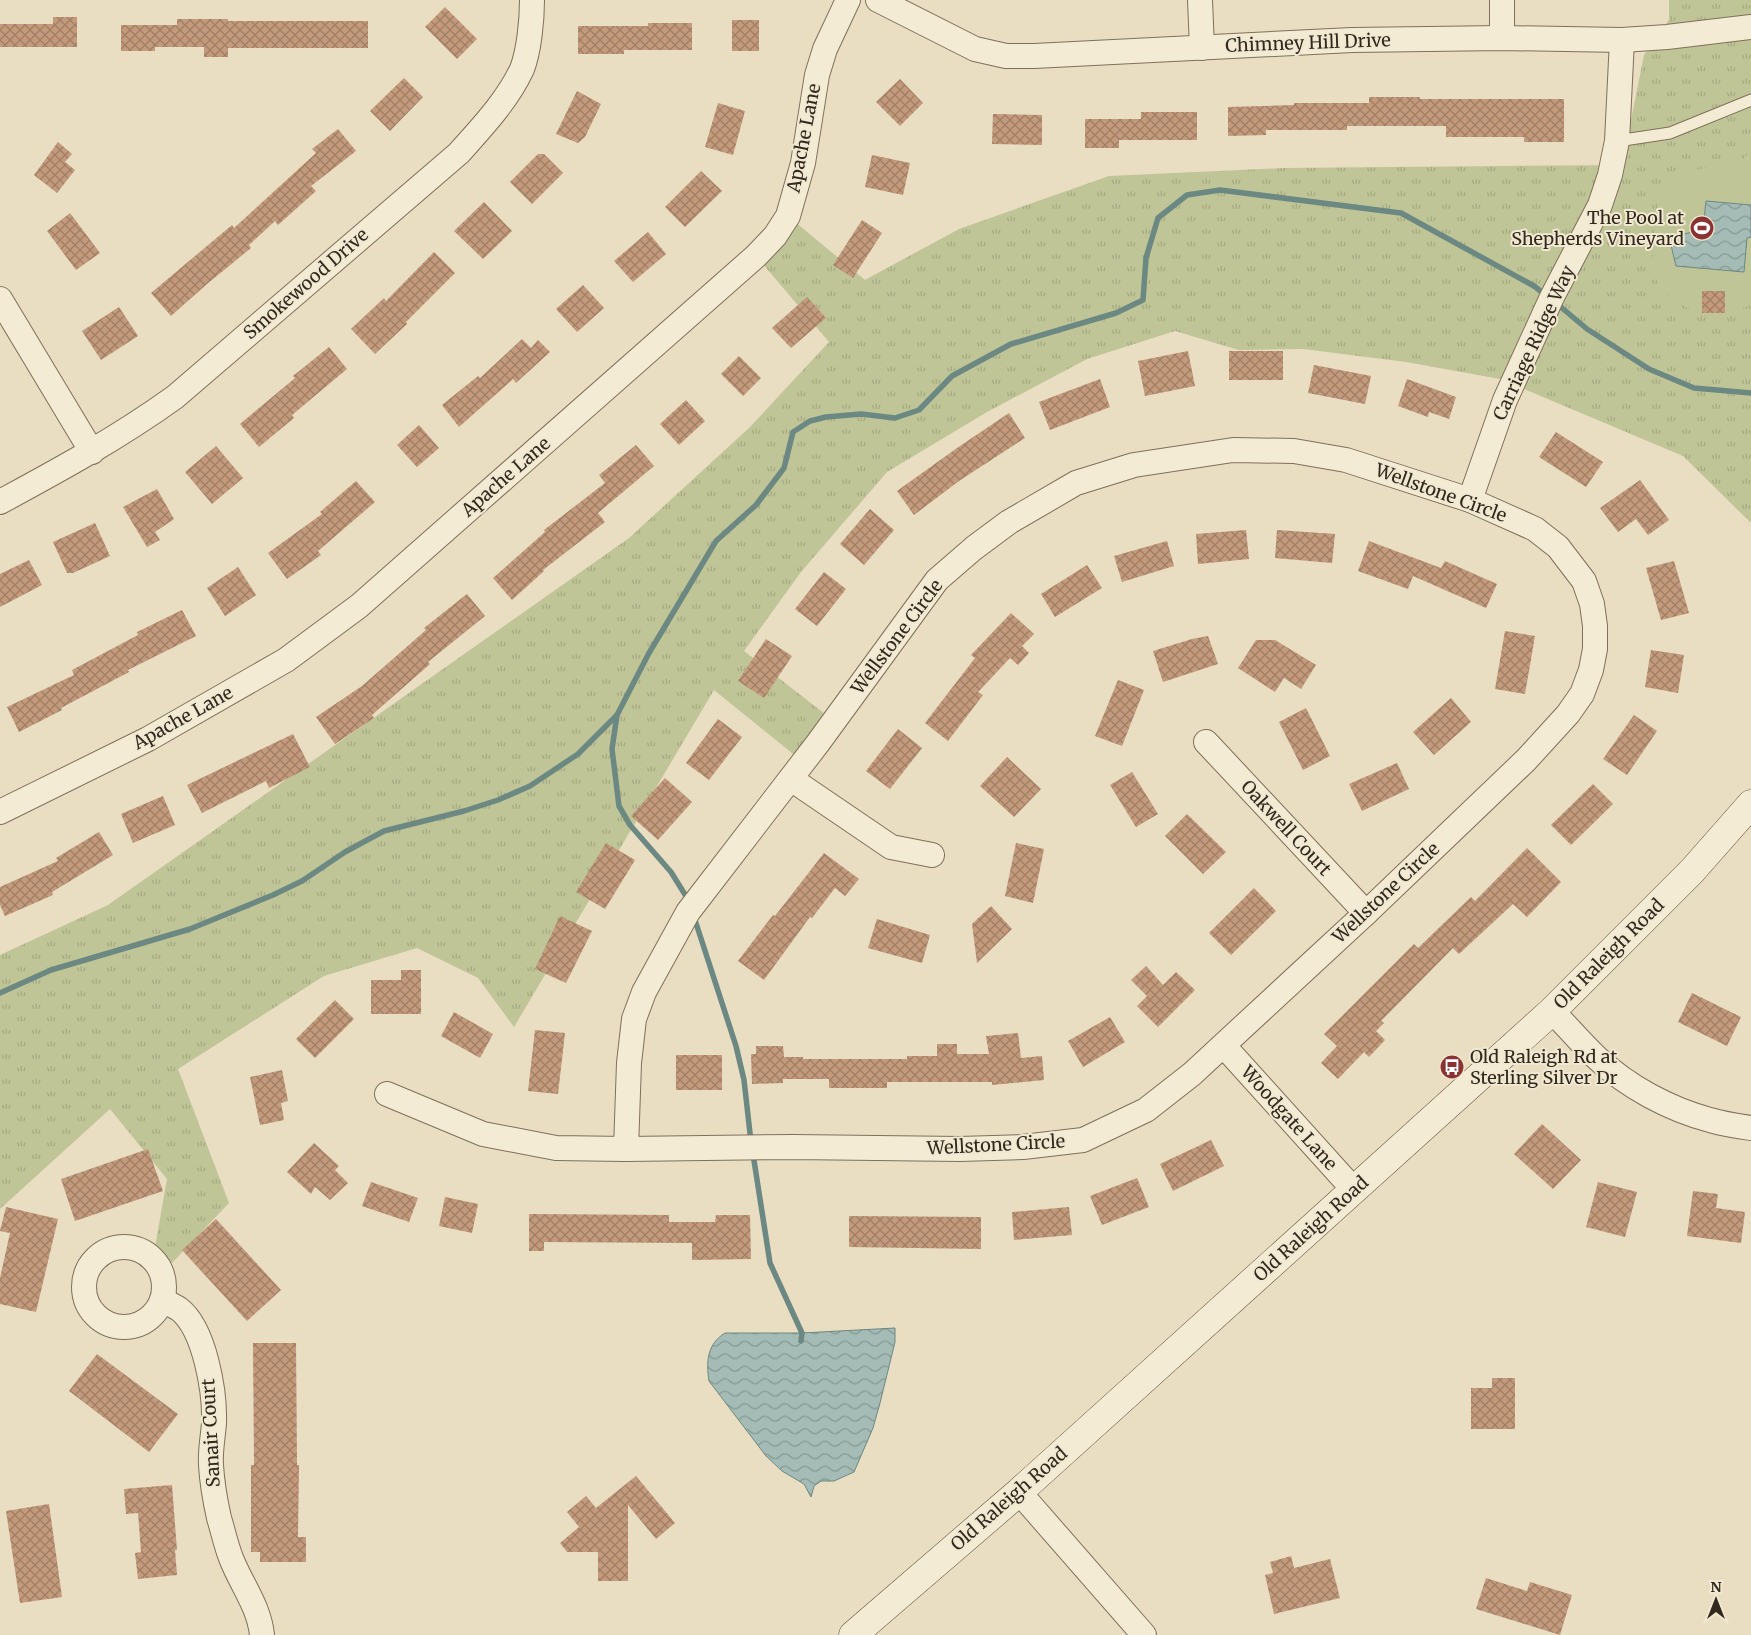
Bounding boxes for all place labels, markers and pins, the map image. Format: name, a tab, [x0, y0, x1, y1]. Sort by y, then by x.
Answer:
place label: The Pool at Shepherds Vineyard	[1511, 206, 1684, 250]
sports icon: The Pool at Shepherds Vineyard	[1689, 215, 1715, 241]
place label: Old Raleigh Rd at Sterling Silver Dr	[1470, 1045, 1618, 1089]
bus stop icon: Old Raleigh Rd at Sterling Silver Dr	[1439, 1054, 1465, 1080]

